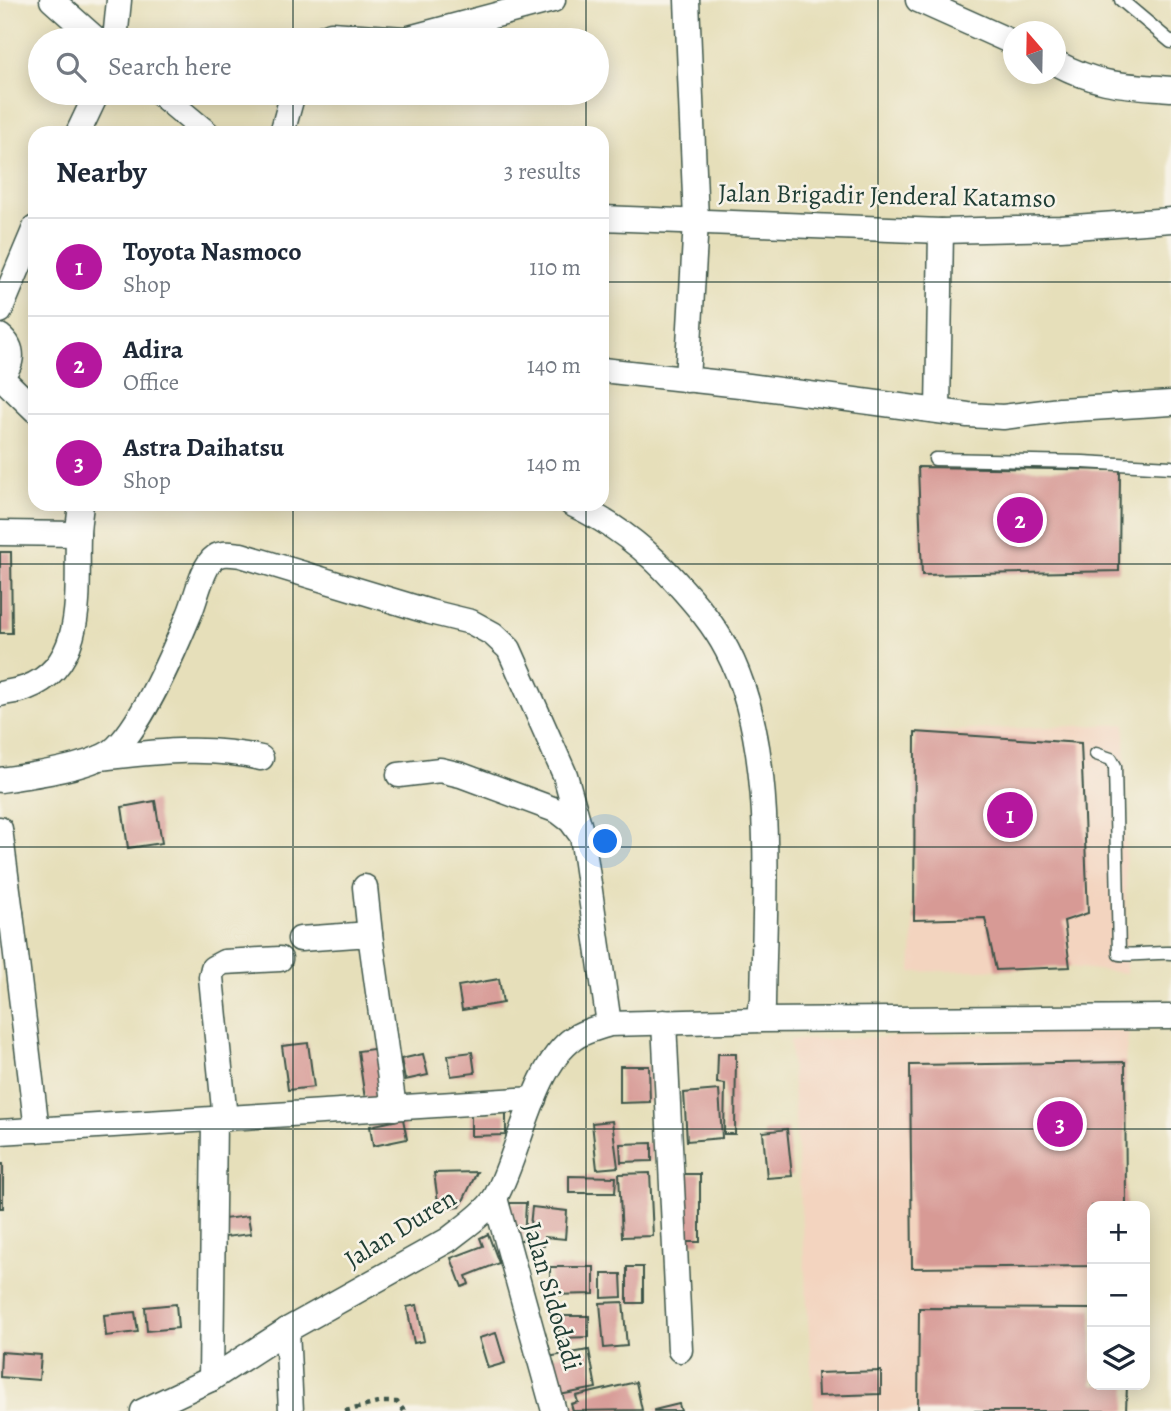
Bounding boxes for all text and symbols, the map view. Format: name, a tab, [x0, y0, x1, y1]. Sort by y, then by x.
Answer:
north arrow	[1003, 21, 1066, 84]
search box	[28, 28, 609, 105]
icon: search	[52, 48, 90, 86]
text: Search here	[108, 49, 232, 84]
text: Nearby	[56, 152, 147, 192]
text: 3 results	[504, 156, 581, 187]
street label: Jalan Brigadir Jenderal Katamso	[718, 175, 1056, 216]
text: Toyota Nasmoco	[123, 234, 302, 269]
text: 1	[75, 252, 83, 283]
text: 110 m	[529, 252, 581, 283]
text: Shop	[123, 269, 171, 300]
text: Adira	[123, 332, 183, 367]
text: 2	[73, 350, 85, 381]
text: 140 m	[527, 350, 581, 381]
text: Office	[123, 367, 179, 398]
text: Astra Daihatsu	[123, 430, 284, 465]
text: 3	[74, 448, 84, 479]
text: 140 m	[527, 448, 581, 479]
text: Shop	[123, 465, 171, 496]
pin: 2	[997, 494, 1043, 546]
pin: 1	[987, 789, 1033, 841]
your location	[588, 824, 622, 858]
pin: 3	[1037, 1098, 1083, 1150]
street label: Jalan Duren	[338, 1180, 463, 1277]
map controls	[1087, 1201, 1150, 1390]
button: +	[1087, 1201, 1150, 1264]
street label: Jalan Sidodadi	[515, 1218, 590, 1374]
button: −	[1087, 1264, 1150, 1327]
button: layers	[1087, 1327, 1150, 1390]

